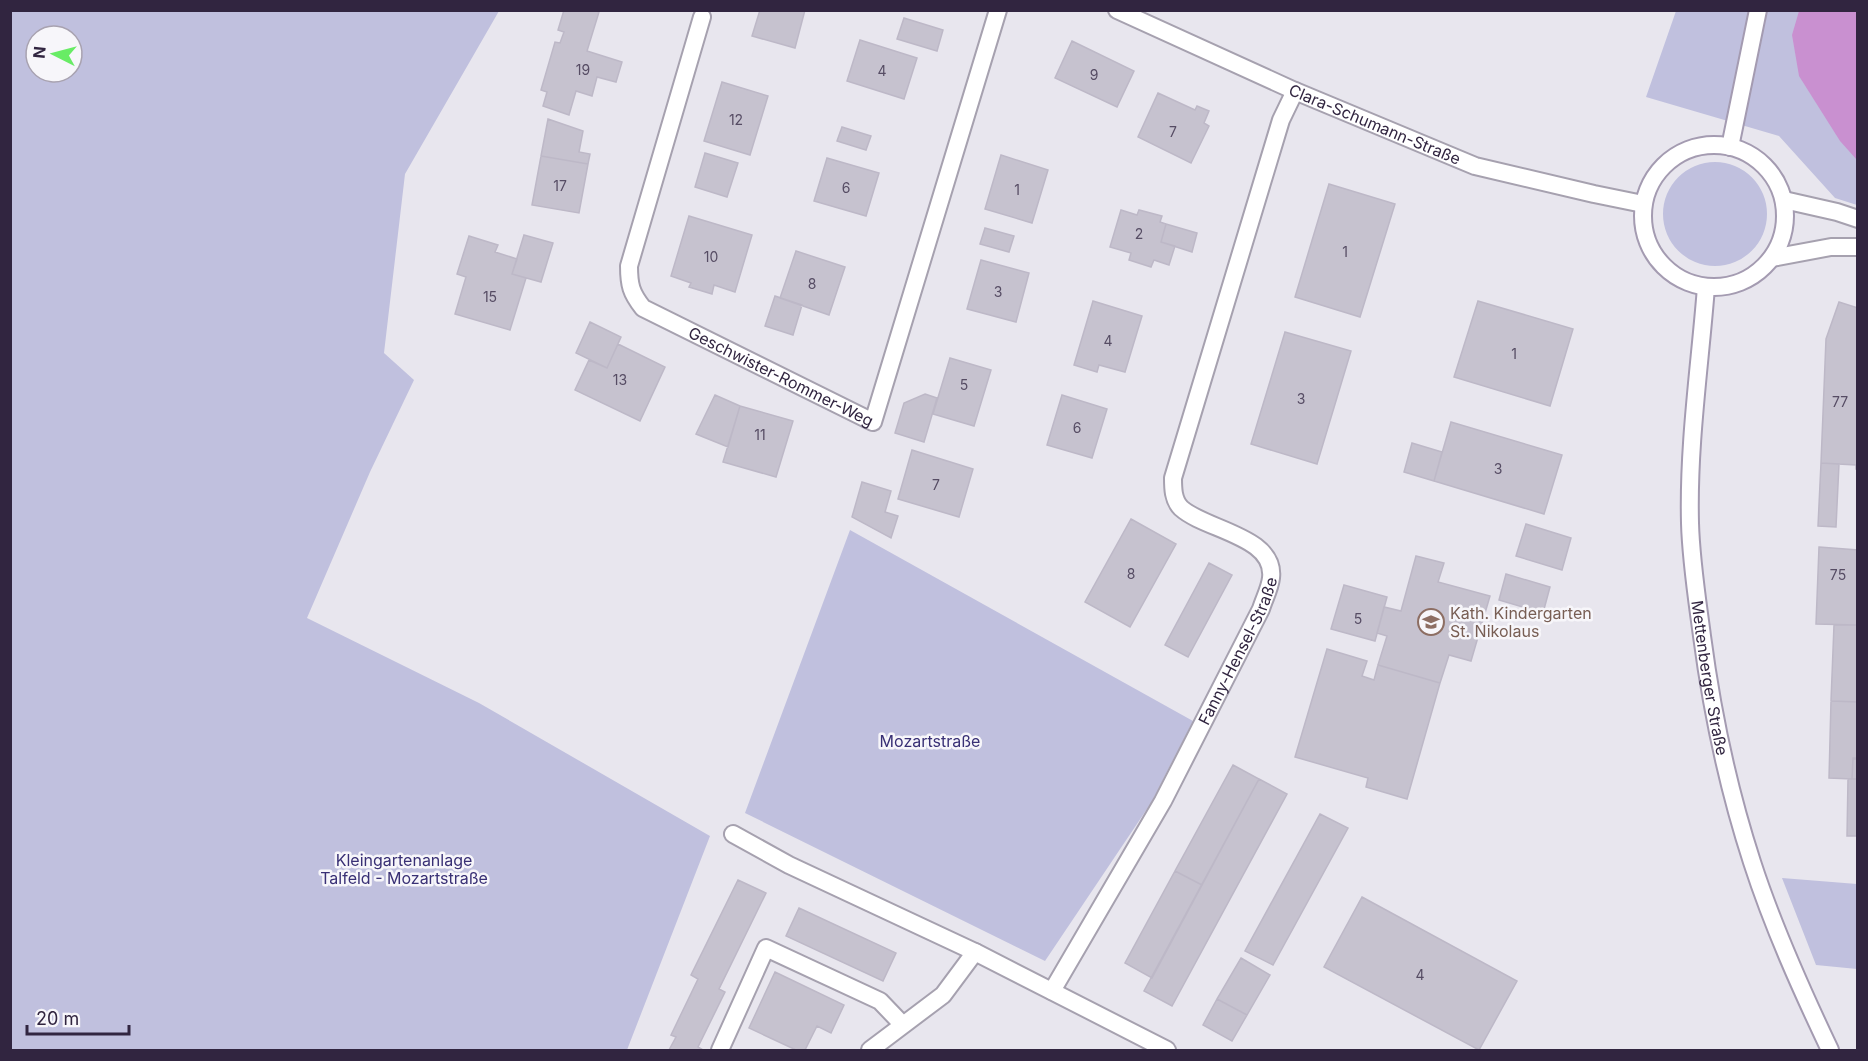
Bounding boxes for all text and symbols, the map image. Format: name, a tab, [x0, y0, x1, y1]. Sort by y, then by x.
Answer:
north arrow	[24, 24, 84, 84]
text: N	[28, 45, 50, 60]
house number: 19	[576, 61, 590, 78]
house number: 4	[877, 62, 887, 79]
house number: 9	[1090, 66, 1098, 83]
street label: Clara-Schumann-Straße	[1286, 80, 1464, 169]
house number: 12	[729, 111, 743, 128]
house number: 7	[1169, 123, 1177, 140]
house number: 17	[553, 177, 567, 194]
house number: 6	[842, 179, 850, 196]
house number: 1	[1014, 181, 1020, 198]
house number: 2	[1135, 225, 1143, 242]
house number: 1	[1342, 243, 1348, 260]
house number: 10	[704, 248, 718, 265]
house number: 8	[808, 275, 816, 292]
house number: 3	[994, 283, 1002, 300]
house number: 15	[483, 288, 497, 305]
street label: Geschwister-Rommer-Weg	[685, 322, 877, 431]
house number: 4	[1103, 332, 1113, 349]
house number: 1	[1511, 345, 1517, 362]
house number: 13	[613, 371, 627, 388]
house number: 5	[960, 376, 968, 393]
house number: 3	[1297, 390, 1305, 407]
house number: 77	[1832, 393, 1848, 410]
house number: 6	[1073, 419, 1081, 436]
house number: 11	[754, 426, 766, 443]
house number: 3	[1494, 460, 1502, 477]
house number: 7	[932, 476, 940, 493]
house number: 8	[1127, 565, 1135, 582]
house number: 75	[1830, 566, 1846, 583]
street label: Fanny-Hensel-Straße	[1194, 575, 1281, 728]
street label: Mettenberger Straße	[1687, 599, 1733, 757]
place label: Kath. Kindergarten St. Nikolaus	[1450, 603, 1592, 641]
school or university icon: Kath. Kindergarten St. Nikolaus	[1416, 607, 1446, 637]
house number: 5	[1354, 610, 1362, 627]
park label: Mozartstraße	[880, 731, 980, 751]
park label: Kleingartenanlage Talfeld - Mozartstraße	[320, 850, 488, 888]
house number: 4	[1415, 966, 1425, 983]
scale bar	[27, 998, 129, 1036]
text: 20 m	[36, 1008, 79, 1029]

